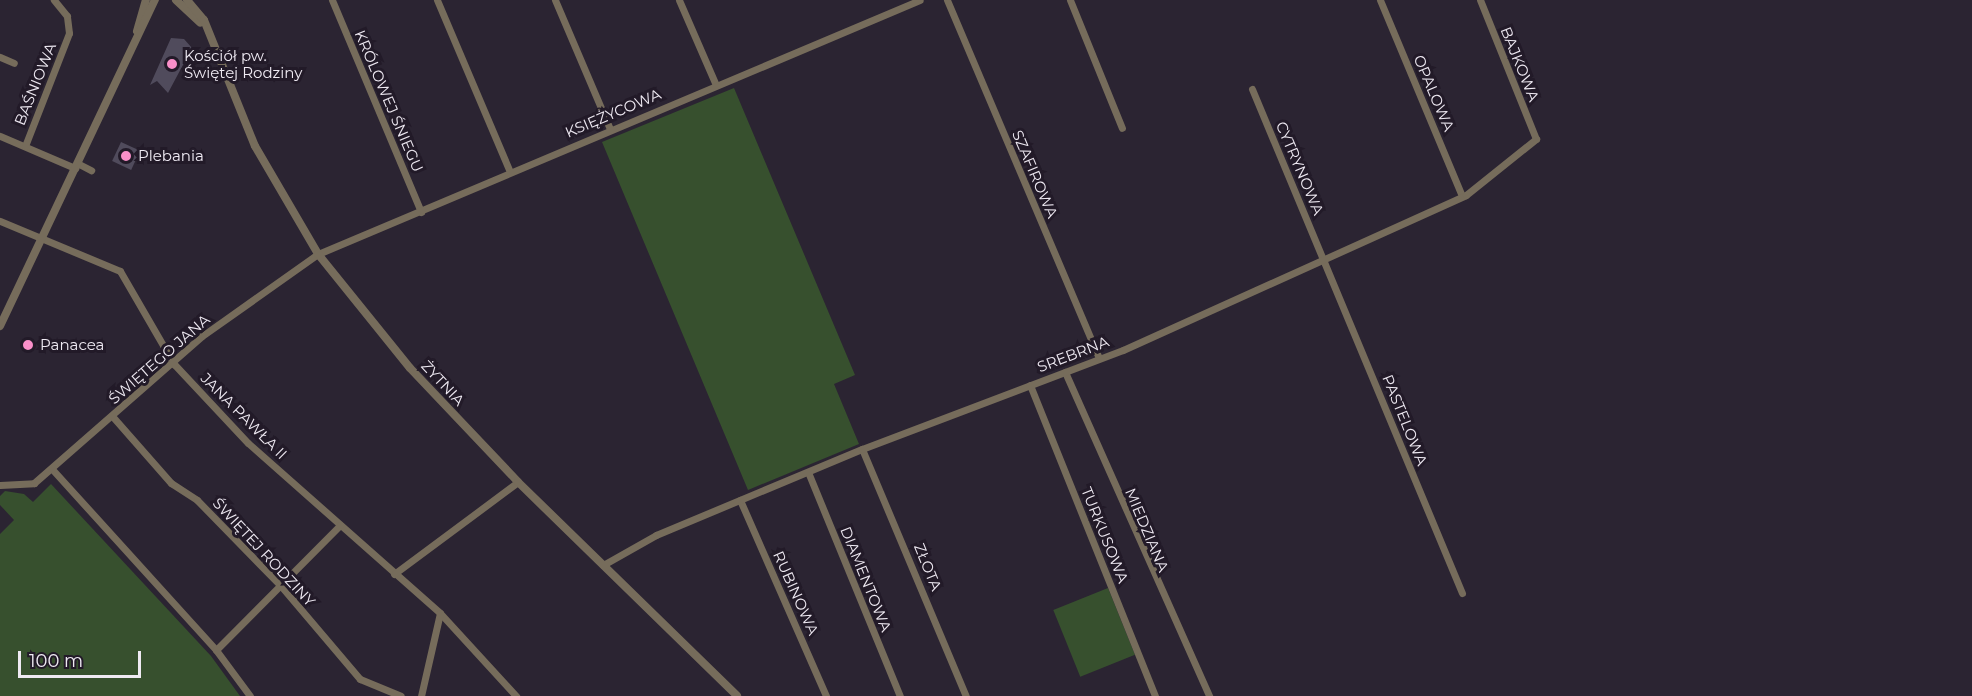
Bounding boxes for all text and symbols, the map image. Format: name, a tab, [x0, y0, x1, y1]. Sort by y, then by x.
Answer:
street label: BAJKOWA	[1497, 24, 1543, 104]
street label: KRÓLOWEJ ŚNIEGU	[351, 27, 427, 175]
street label: BAŚNIOWA	[10, 40, 60, 128]
place label: Kościół pw. Świętej Rodziny	[184, 46, 302, 81]
street label: OPALOWA	[1410, 52, 1458, 134]
marker: Kościół pw. Świętej Rodziny	[165, 57, 179, 71]
street label: KSIĘŻYCOWA	[562, 85, 664, 141]
street label: CYTRYNOWA	[1272, 119, 1328, 217]
street label: SZAFIROWA	[1008, 127, 1062, 221]
place label: Plebania	[138, 147, 204, 165]
marker: Plebania	[119, 149, 133, 163]
street label: ŚWIĘTEGO JANA	[105, 310, 213, 408]
street label: SREBRNA	[1035, 332, 1111, 376]
place label: Panacea	[40, 336, 104, 354]
marker: Panacea	[21, 338, 35, 352]
street label: ŻYTNIA	[418, 357, 468, 409]
street label: JANA PAWŁA II	[197, 369, 291, 463]
street label: PASTELOWA	[1379, 372, 1431, 468]
street label: TURKUSOWA	[1078, 484, 1132, 586]
street label: MIEDZIANA	[1121, 485, 1173, 575]
street label: ŚWIĘTEJ RODZINY	[209, 494, 319, 610]
street label: DIAMENTOWA	[837, 524, 895, 634]
street label: ZŁOTA	[910, 541, 946, 593]
street label: RUBINOWA	[769, 548, 823, 638]
scale bar	[21, 639, 144, 677]
text: 100 m	[29, 650, 83, 672]

